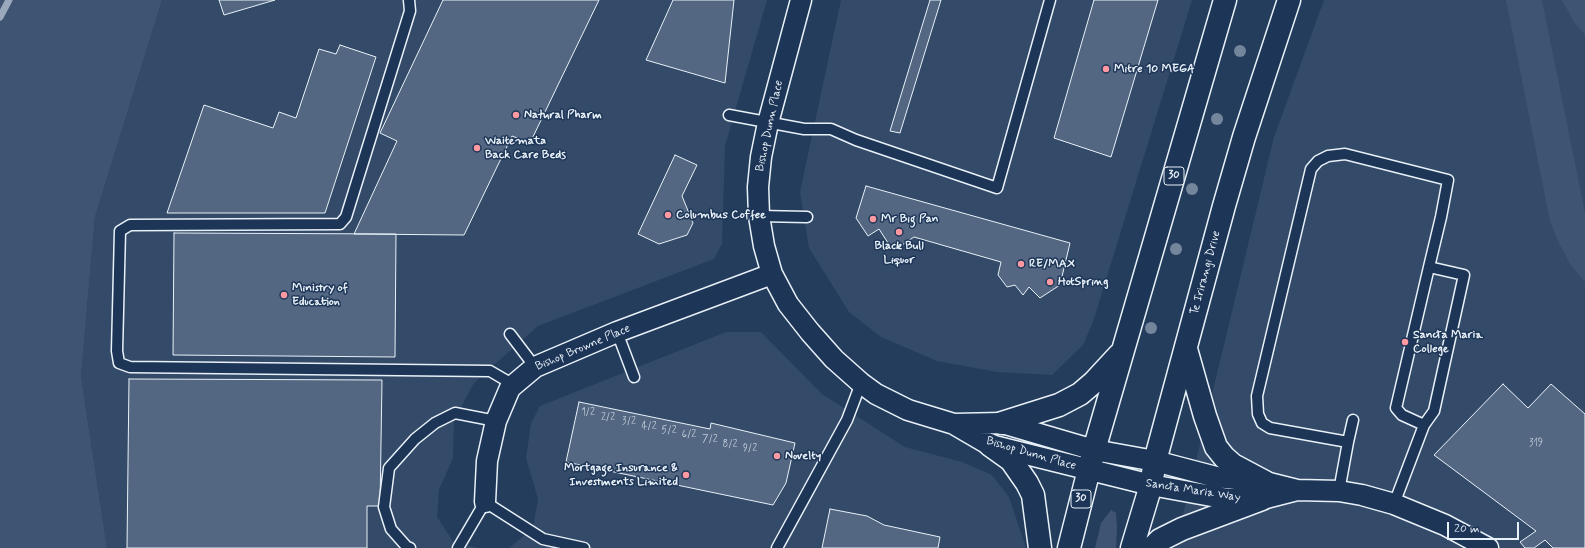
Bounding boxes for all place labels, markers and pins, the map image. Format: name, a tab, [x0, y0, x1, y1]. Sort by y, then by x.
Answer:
place label: Mitre 10 MEGA	[1114, 62, 1195, 76]
marker: Mitre 10 MEGA	[1101, 64, 1111, 74]
place label: Natural Pharm	[524, 108, 602, 122]
marker: Natural Pharm	[511, 110, 521, 120]
place label: Waitemata Back Care Beds	[485, 134, 566, 162]
marker: Waitemata Back Care Beds	[472, 143, 482, 153]
place label: Columbus Coffee	[676, 208, 766, 222]
marker: Columbus Coffee	[663, 210, 673, 220]
place label: Mr Big Pan	[881, 212, 939, 226]
marker: Mr Big Pan	[868, 214, 878, 224]
marker: Black Bull Liquor	[894, 227, 904, 237]
place label: Black Bull Liquor	[874, 239, 924, 267]
place label: RE/MAX	[1029, 257, 1075, 271]
marker: RE/MAX	[1016, 259, 1026, 269]
place label: HotSpring	[1058, 275, 1108, 289]
marker: HotSpring	[1045, 277, 1055, 287]
place label: Ministry of Education	[292, 281, 348, 309]
marker: Ministry of Education	[279, 290, 289, 300]
place label: Sancta Maria College	[1413, 328, 1483, 356]
marker: Sancta Maria College	[1400, 337, 1410, 347]
place label: Novelty	[785, 449, 821, 463]
marker: Novelty	[772, 451, 782, 461]
place label: Mortgage Insurance & Investments Limited	[564, 461, 678, 489]
marker: Mortgage Insurance & Investments Limited	[681, 470, 691, 480]

